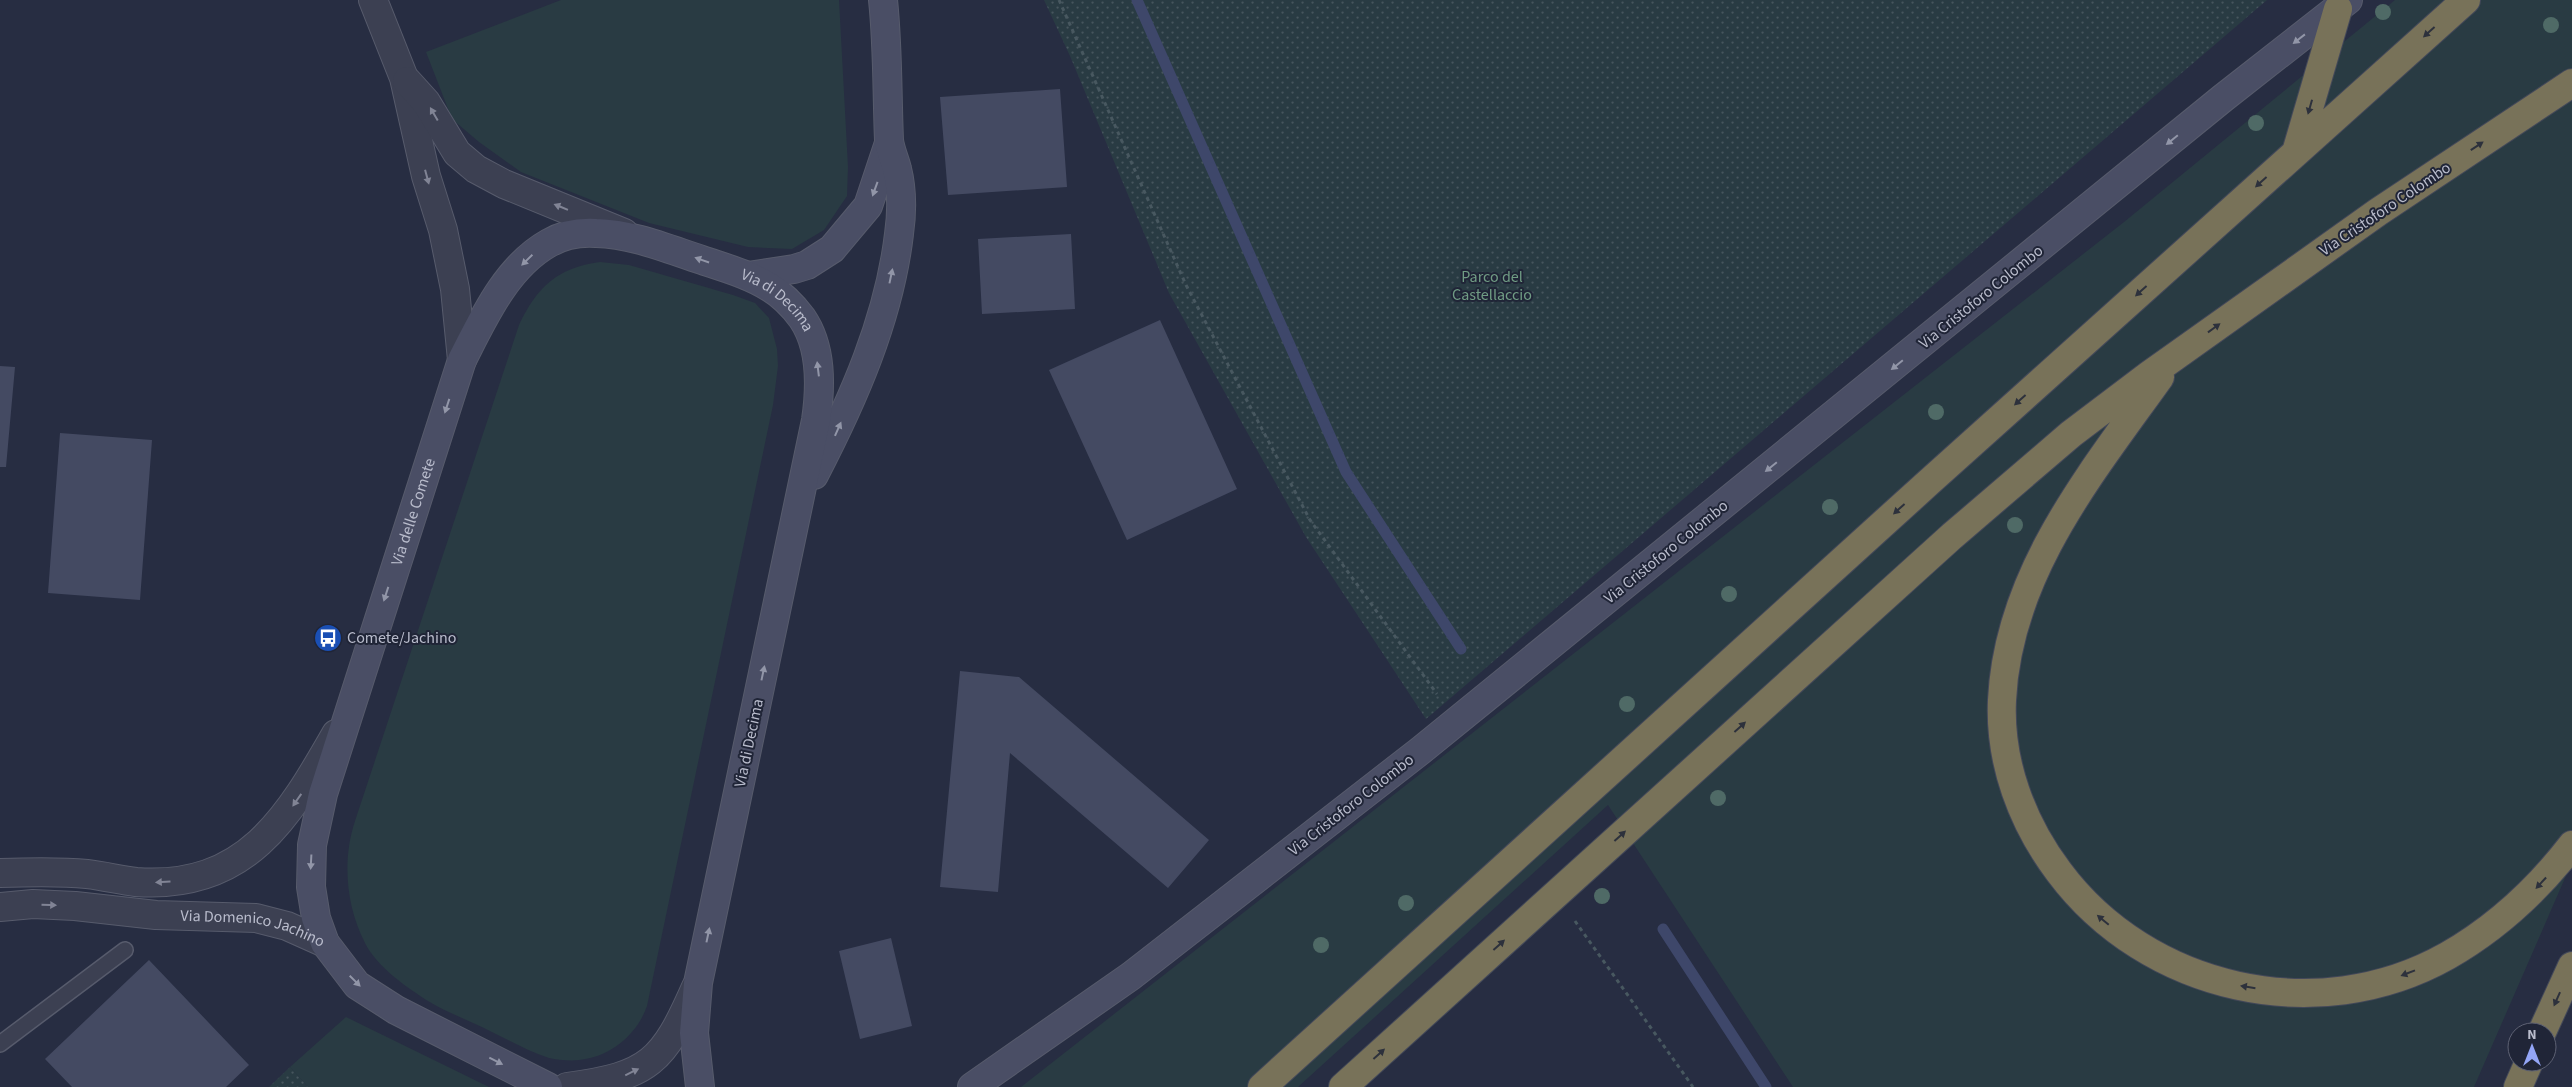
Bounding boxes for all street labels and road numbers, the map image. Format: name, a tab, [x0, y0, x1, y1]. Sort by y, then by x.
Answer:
street label: Via Cristoforo Colombo	[2315, 157, 2455, 261]
street label: Via Cristoforo Colombo	[1914, 240, 2048, 354]
street label: Via di Decima	[738, 264, 819, 335]
street label: Via delle Comete	[386, 455, 441, 568]
street label: Via Cristoforo Colombo	[1599, 495, 1733, 609]
street label: Via di Decima	[729, 697, 769, 789]
street label: Via Cristoforo Colombo	[1284, 749, 1418, 861]
street label: Via Domenico Jachino	[180, 905, 328, 952]

